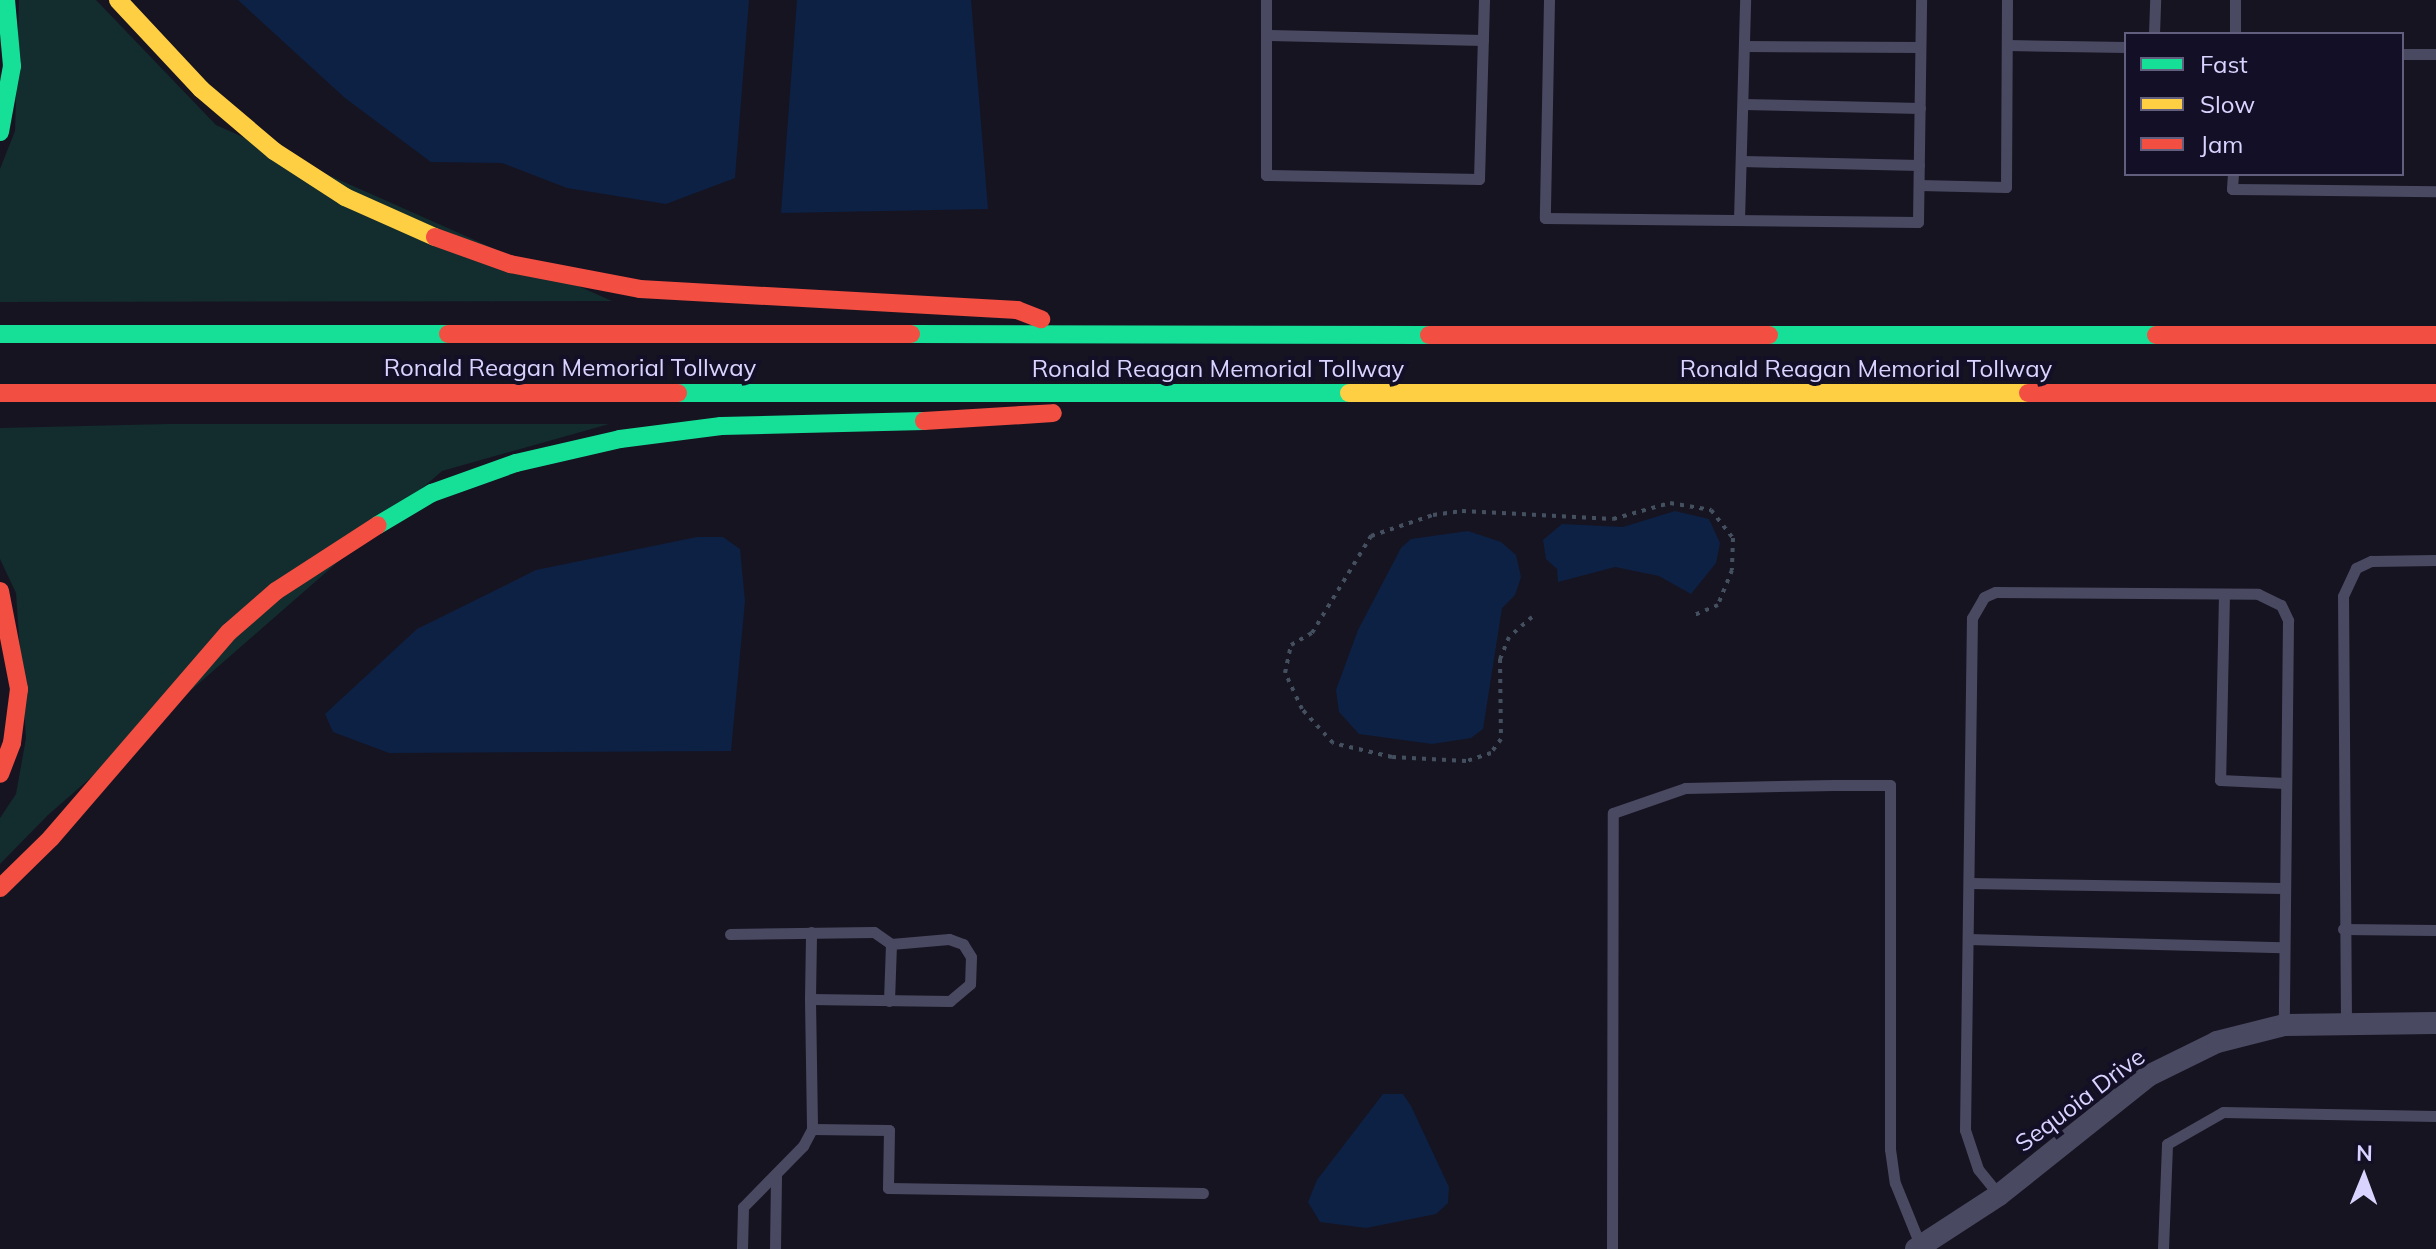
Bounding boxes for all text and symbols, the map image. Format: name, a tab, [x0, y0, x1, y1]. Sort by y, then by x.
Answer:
legend	[2124, 32, 2404, 176]
text: Fast	[2200, 49, 2248, 79]
text: Slow	[2200, 89, 2255, 119]
text: Jam	[2200, 129, 2243, 159]
street label: Ronald Reagan Memorial Tollway	[384, 354, 756, 382]
street label: Ronald Reagan Memorial Tollway	[1032, 355, 1404, 383]
street label: Ronald Reagan Memorial Tollway	[1680, 355, 2052, 383]
street label: Sequoia Drive	[2010, 1042, 2150, 1158]
north arrow	[2324, 1137, 2404, 1217]
text: N	[2356, 1139, 2373, 1167]

